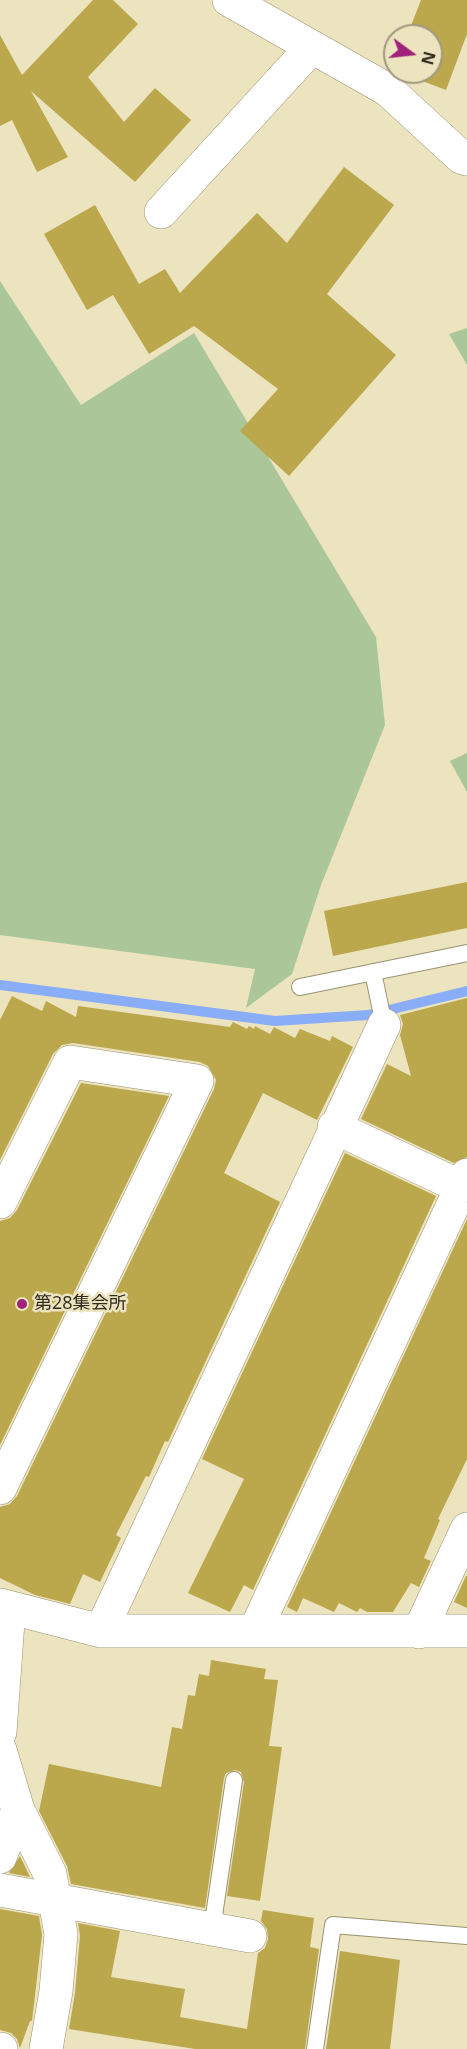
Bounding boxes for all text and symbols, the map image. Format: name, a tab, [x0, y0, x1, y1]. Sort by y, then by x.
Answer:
north arrow	[383, 24, 443, 84]
text: N	[416, 49, 441, 67]
place label: 第28集会所	[34, 1293, 127, 1315]
marker: 第28集会所	[15, 1297, 29, 1311]

